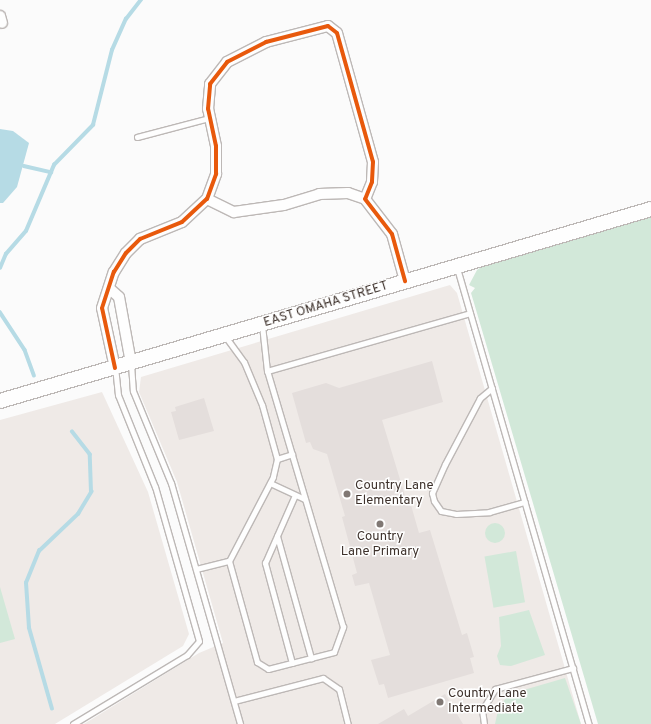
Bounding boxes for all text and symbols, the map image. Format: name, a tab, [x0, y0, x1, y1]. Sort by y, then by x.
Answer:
street label: EAST OMAHA STREET	[261, 278, 391, 332]
place label: Country Lane Elementary	[355, 479, 434, 510]
marker: Country Lane Elementary	[342, 489, 352, 499]
marker: Country Lane Primary	[375, 519, 385, 529]
place label: Country Lane Primary	[341, 530, 419, 561]
place label: Country Lane Intermediate	[448, 687, 527, 718]
marker: Country Lane Intermediate	[435, 697, 445, 707]

